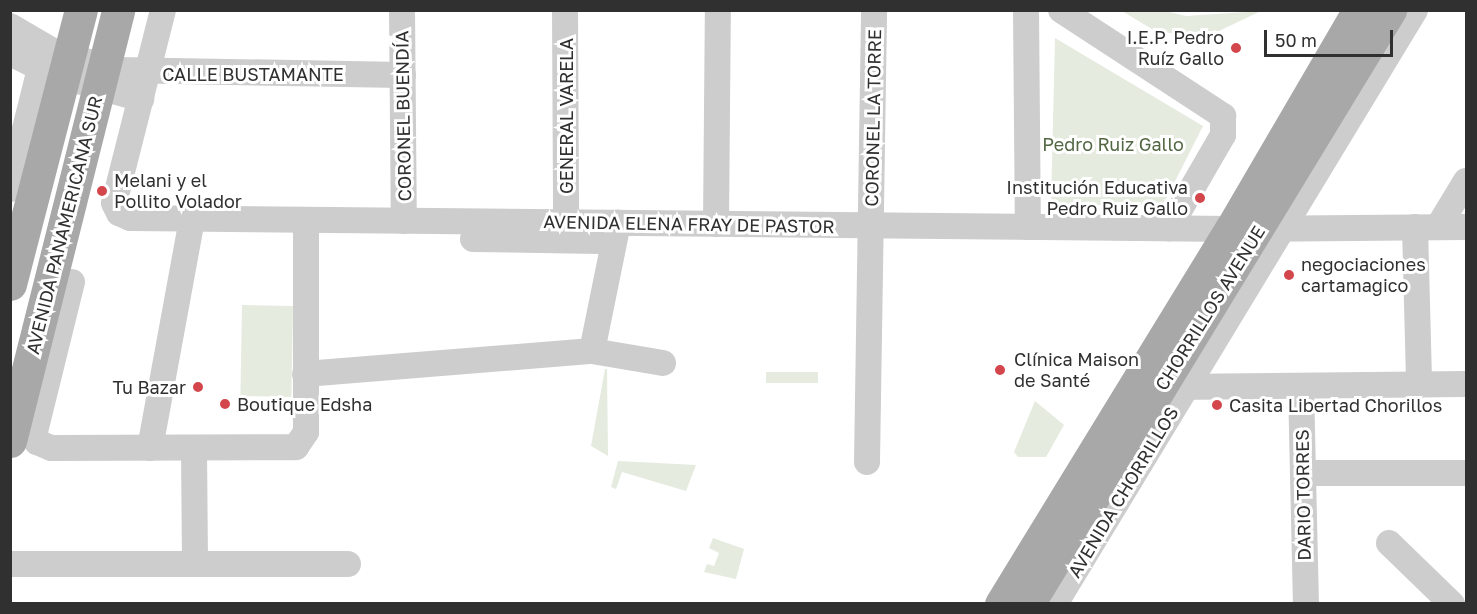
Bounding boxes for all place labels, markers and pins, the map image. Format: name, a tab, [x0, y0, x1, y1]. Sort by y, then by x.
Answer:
place label: I.E.P. Pedro Ruíz Gallo	[1127, 27, 1224, 70]
marker: I.E.P. Pedro Ruíz Gallo	[1229, 41, 1243, 55]
place label: Melani y el Pollito Volador	[114, 170, 242, 213]
place label: Institución Educativa Pedro Ruiz Gallo	[1006, 177, 1188, 219]
marker: Melani y el Pollito Volador	[95, 184, 109, 198]
marker: Institución Educativa Pedro Ruiz Gallo	[1193, 191, 1207, 205]
place label: negociaciones cartamagico	[1301, 254, 1426, 296]
marker: negociaciones cartamagico	[1282, 268, 1296, 282]
place label: Clínica Maison de Santé	[1014, 349, 1139, 392]
marker: Clínica Maison de Santé	[991, 361, 1009, 379]
place label: Tu Bazar	[112, 376, 186, 398]
marker: Tu Bazar	[191, 380, 205, 394]
place label: Boutique Edsha	[237, 393, 372, 415]
place label: Casita Libertad Chorillos	[1229, 394, 1442, 416]
marker: Boutique Edsha	[218, 397, 232, 411]
marker: Casita Libertad Chorillos	[1210, 398, 1224, 412]

